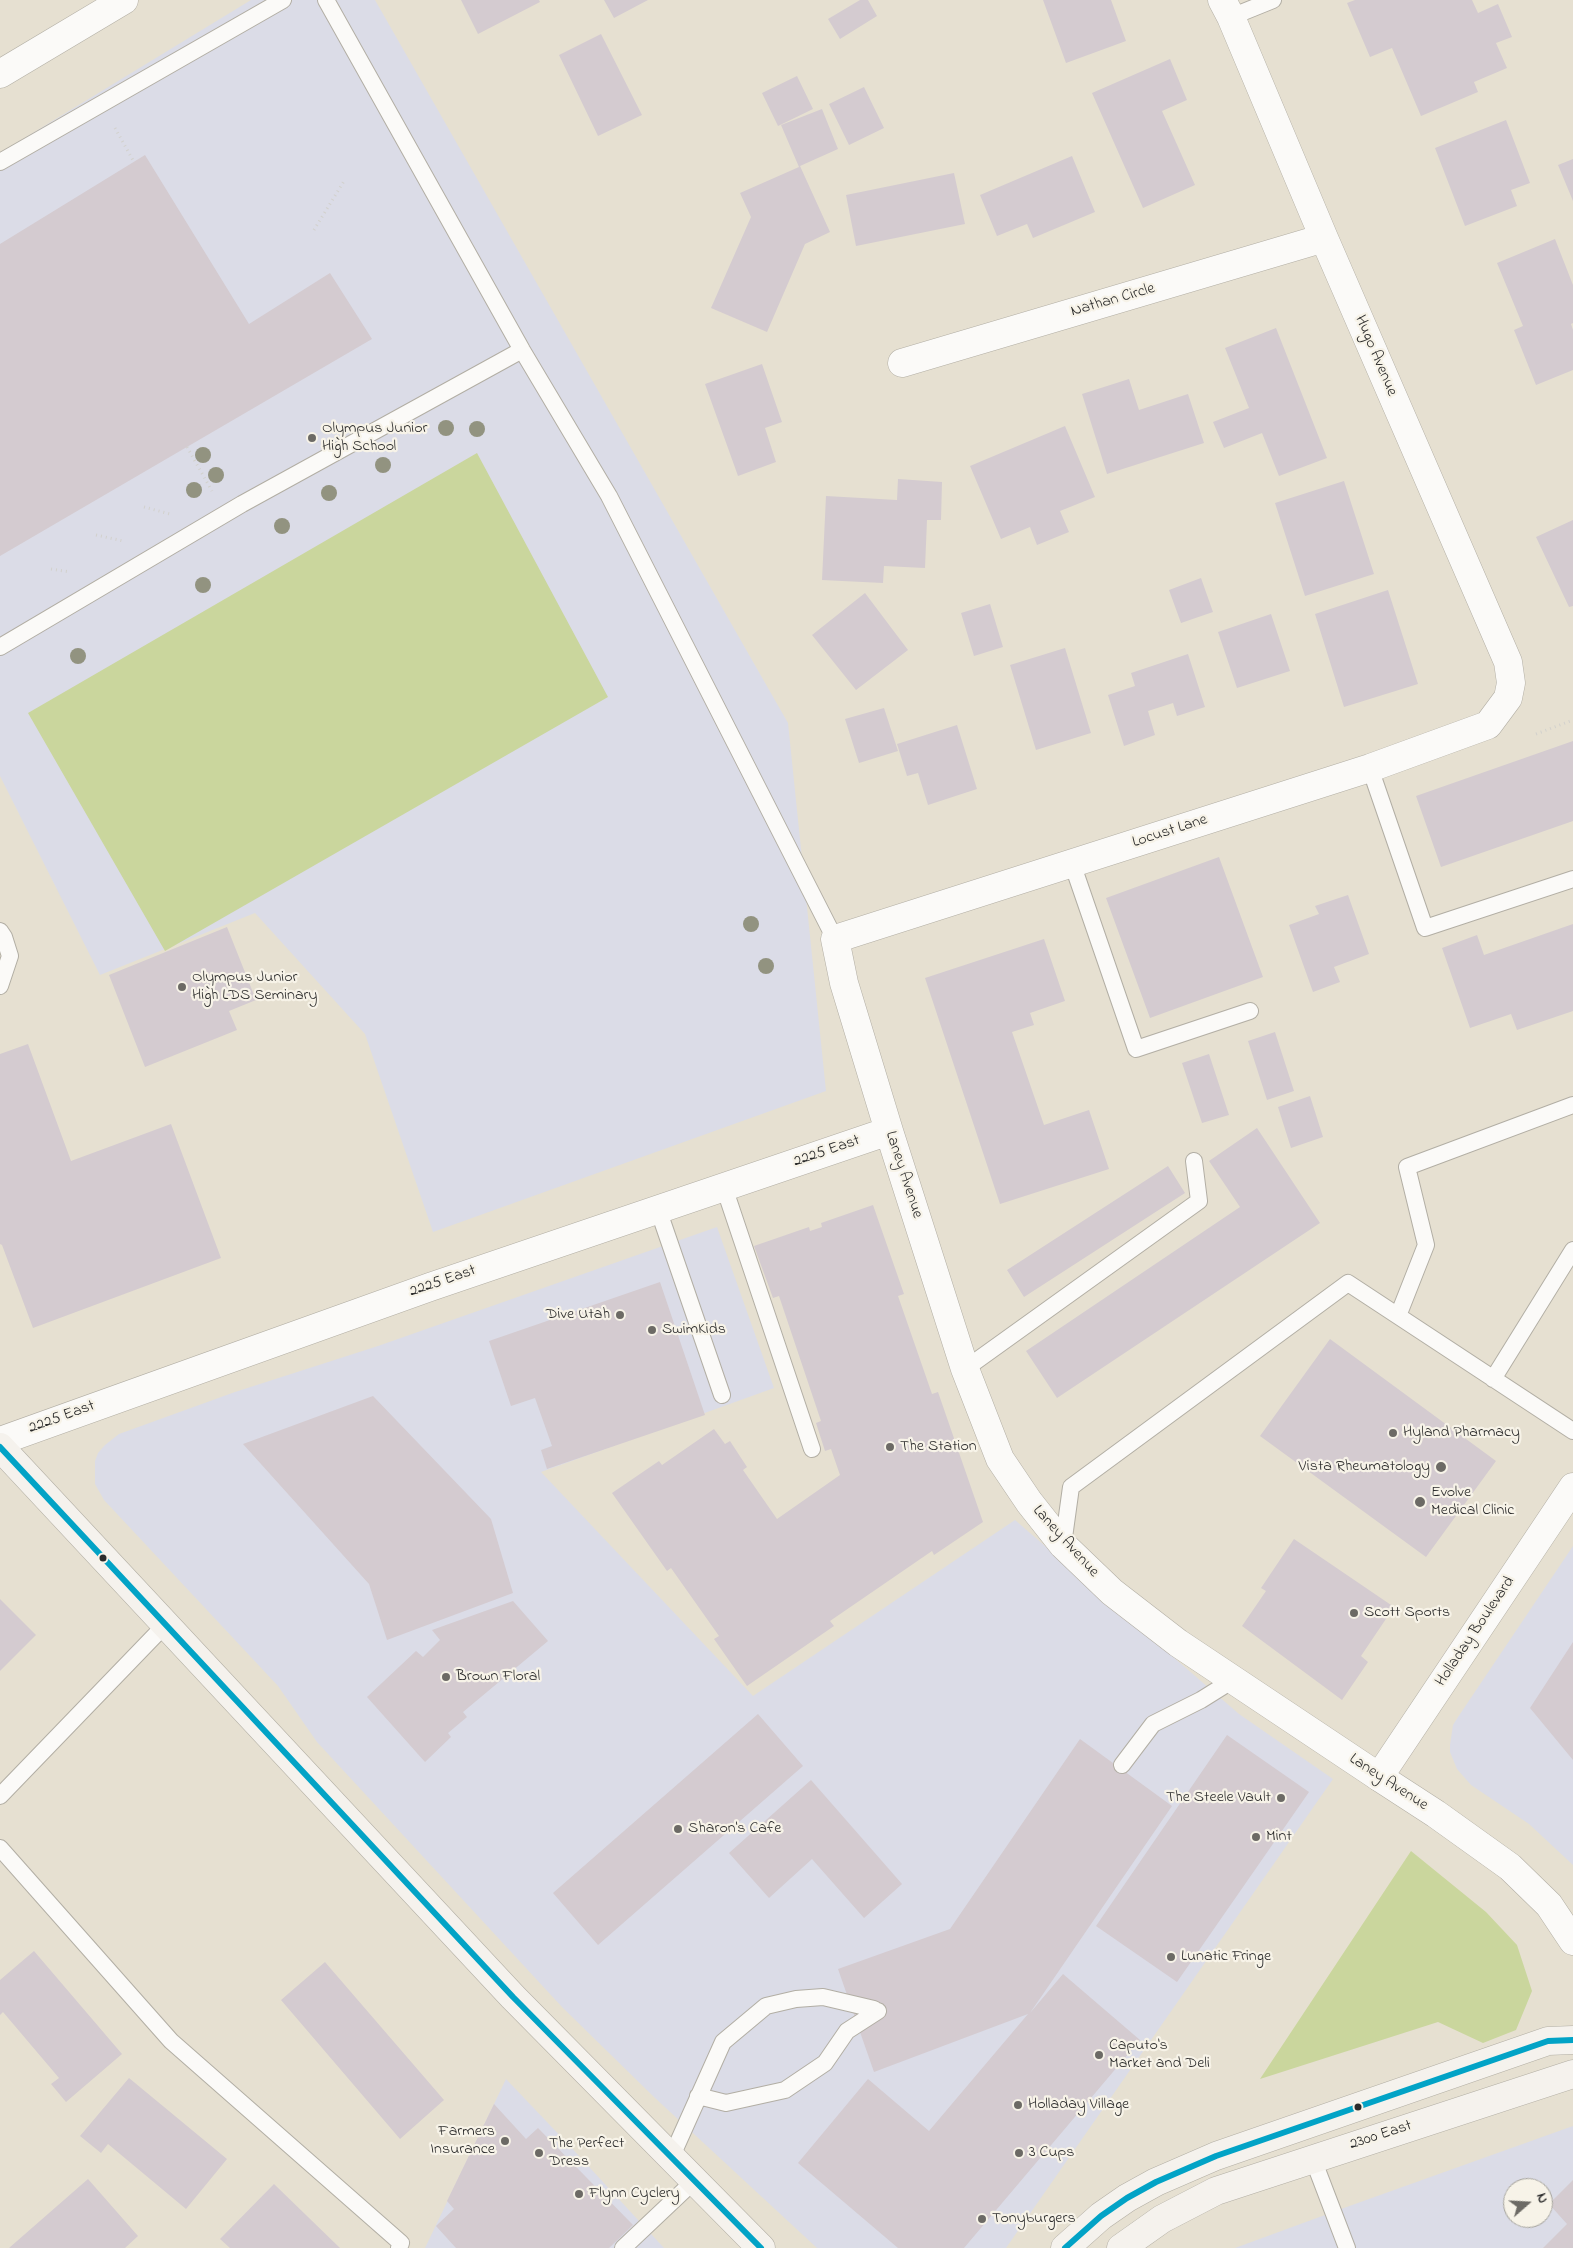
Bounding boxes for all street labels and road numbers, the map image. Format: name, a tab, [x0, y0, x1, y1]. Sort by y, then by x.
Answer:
street label: Nathan Circle	[1069, 280, 1157, 322]
street label: Hugo Avenue	[1349, 313, 1401, 399]
street label: Locust Lane	[1130, 811, 1210, 853]
street label: Laney Avenue	[880, 1129, 926, 1221]
street label: 2225 East	[791, 1132, 863, 1172]
street label: 2225 East	[407, 1262, 479, 1302]
street label: 2225 East	[26, 1397, 98, 1439]
street label: Laney Avenue	[1028, 1502, 1102, 1582]
street label: Holladay Boulevard	[1432, 1573, 1520, 1691]
street label: Laney Avenue	[1345, 1750, 1431, 1816]
street label: 2300 East	[1347, 2117, 1415, 2155]

